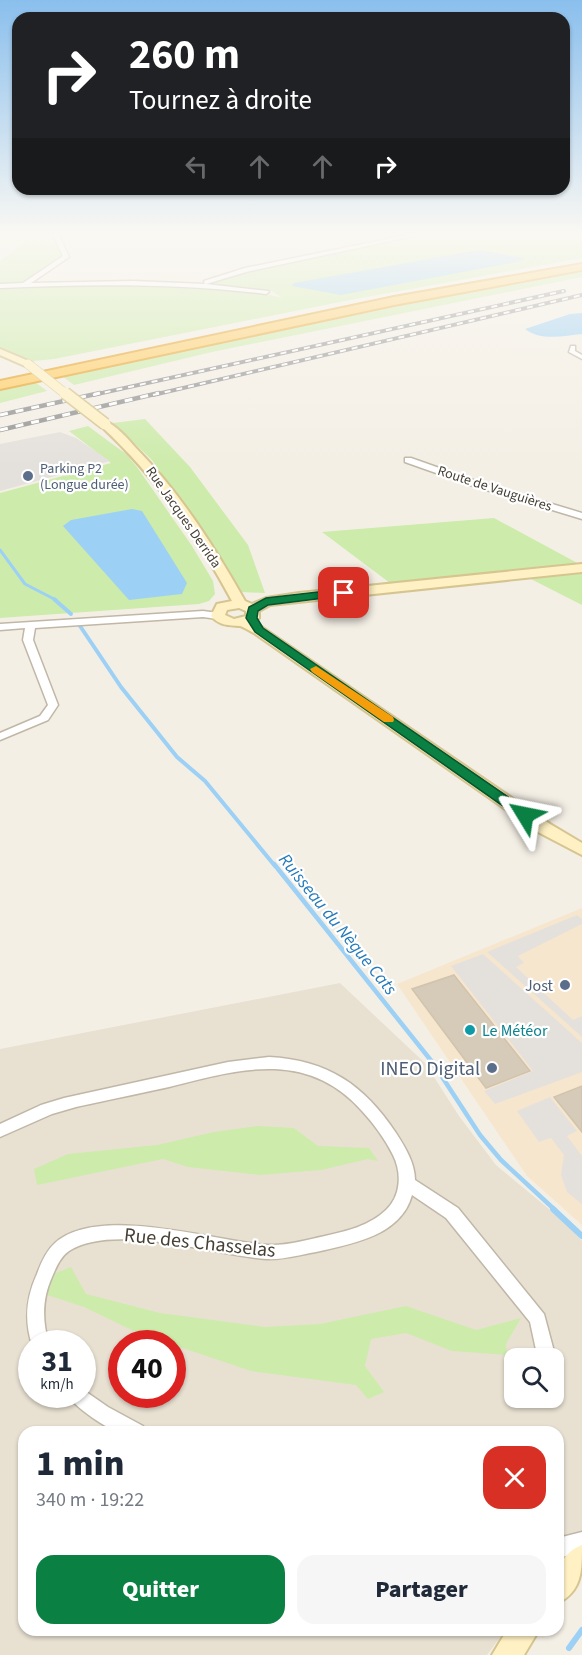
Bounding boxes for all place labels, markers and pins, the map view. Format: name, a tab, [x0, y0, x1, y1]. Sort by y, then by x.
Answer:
place label: Parking P2 (Longue durée)	[40, 459, 129, 495]
marker: Parking P2 (Longue durée)	[21, 469, 35, 483]
pin	[318, 567, 369, 618]
place label: Jost	[525, 975, 554, 997]
marker: Jost	[558, 978, 572, 992]
place label: Le Météor	[482, 1020, 548, 1042]
marker: Le Météor	[463, 1023, 477, 1037]
place label: INEO Digital	[380, 1055, 480, 1083]
marker: INEO Digital	[485, 1061, 499, 1075]

